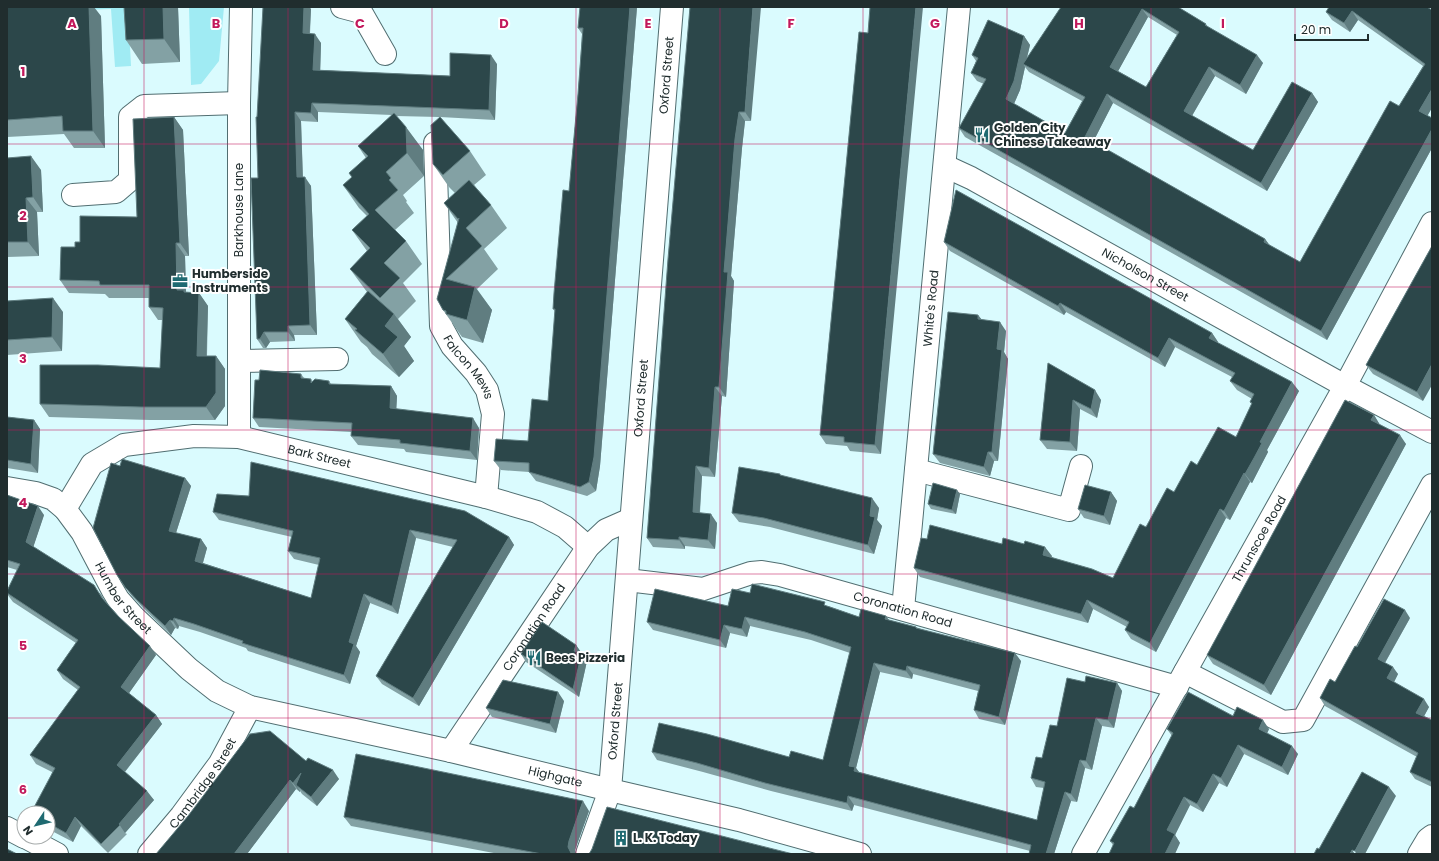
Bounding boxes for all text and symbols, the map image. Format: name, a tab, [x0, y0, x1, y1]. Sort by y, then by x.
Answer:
text: A	[67, 14, 77, 33]
text: B	[212, 14, 221, 33]
text: C	[355, 14, 365, 33]
text: D	[499, 14, 509, 33]
text: E	[644, 14, 652, 33]
text: F	[787, 14, 795, 33]
text: G	[930, 14, 940, 33]
text: H	[1074, 14, 1084, 33]
text: I	[1221, 14, 1225, 33]
scale bar	[1295, 16, 1368, 42]
text: 20 m	[1301, 21, 1331, 38]
street label: Oxford Street	[655, 36, 678, 115]
text: 1	[21, 62, 25, 81]
place label: Golden City Chinese Takeaway	[994, 119, 1112, 150]
restaurant icon: Golden City Chinese Takeaway	[973, 126, 991, 144]
street label: Barkhouse Lane	[230, 163, 247, 257]
text: 2	[19, 206, 27, 225]
street label: Nicholson Street	[1099, 243, 1192, 305]
place label: Humberside Instruments	[192, 265, 269, 296]
street label: White's Road	[918, 269, 942, 347]
office icon: Humberside Instruments	[171, 272, 189, 290]
street label: Falcon Mews	[440, 332, 498, 401]
text: 3	[19, 349, 27, 368]
street label: Oxford Street	[629, 359, 652, 438]
street label: Bark Street	[286, 440, 353, 472]
street label: Thrunscoe Road	[1228, 492, 1290, 585]
text: 4	[19, 493, 28, 512]
street label: Humber Street	[91, 559, 156, 638]
street label: Coronation Road	[498, 580, 569, 674]
street label: Coronation Road	[851, 587, 954, 631]
text: 5	[19, 636, 27, 655]
restaurant icon: Bees Pizzeria	[525, 649, 543, 667]
place label: Bees Pizzeria	[546, 649, 625, 666]
street label: Oxford Street	[603, 682, 626, 761]
street label: Cambridge Street	[165, 735, 240, 832]
street label: Highgate	[527, 761, 584, 791]
text: 6	[19, 780, 27, 799]
north arrow	[16, 805, 56, 845]
text: N	[19, 823, 37, 839]
building icon: L. K. Today	[612, 829, 630, 847]
place label: L. K. Today	[633, 829, 698, 846]

